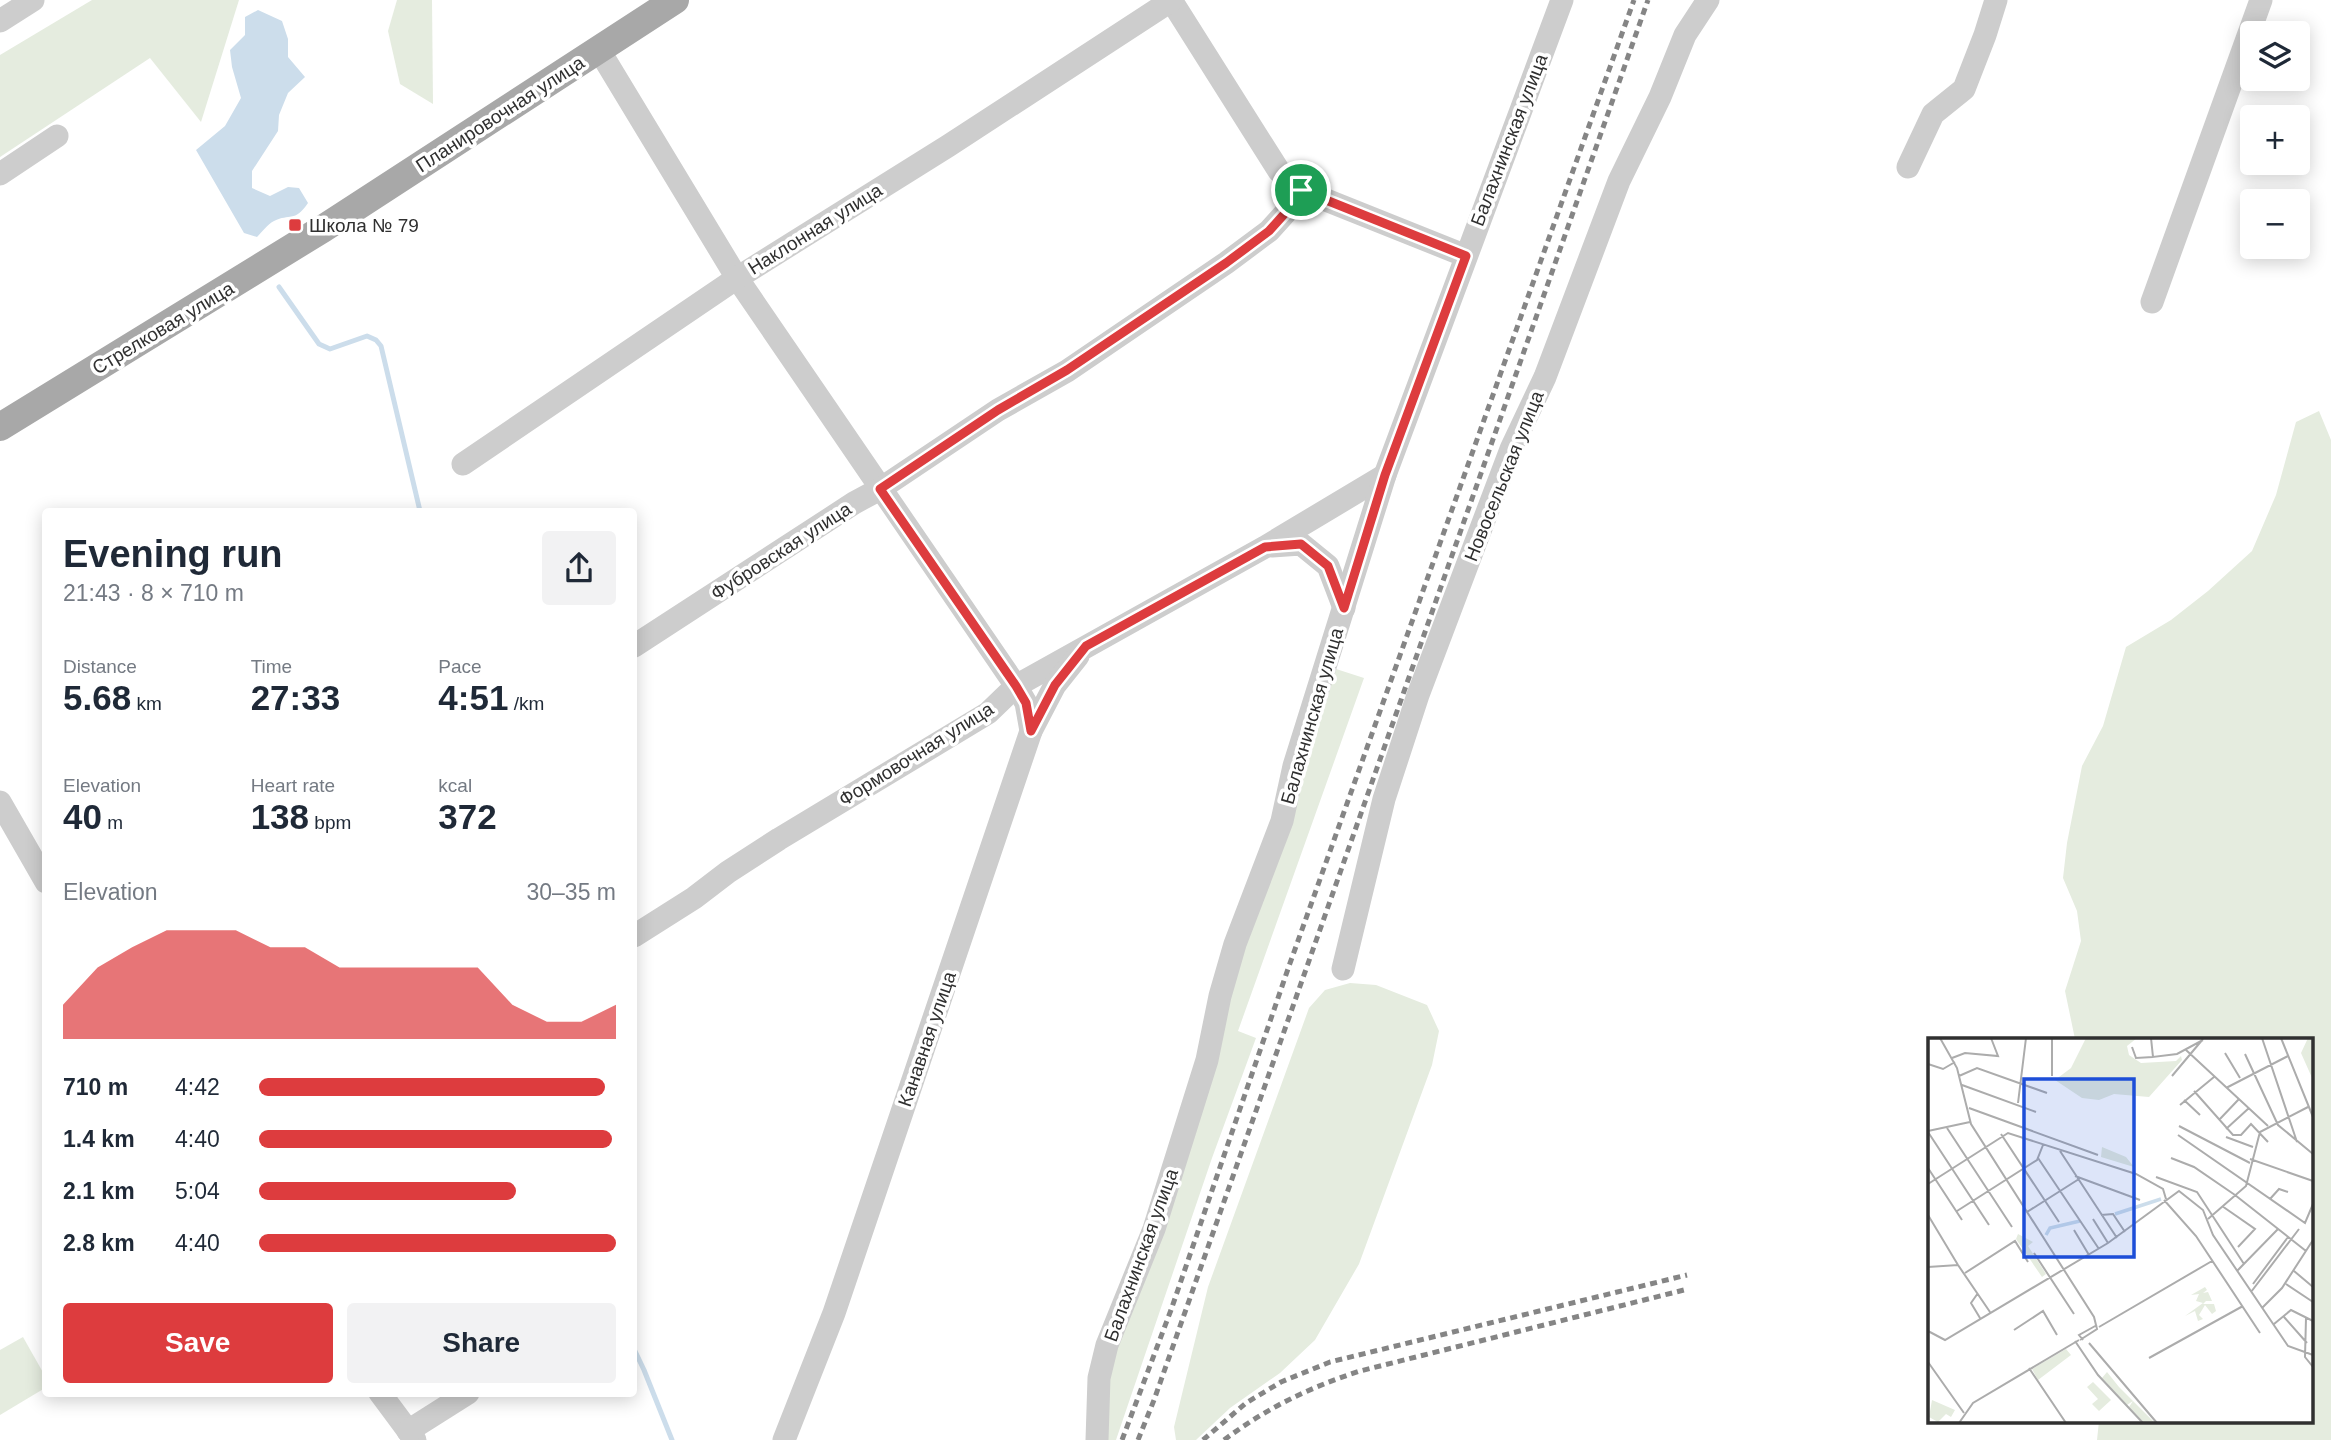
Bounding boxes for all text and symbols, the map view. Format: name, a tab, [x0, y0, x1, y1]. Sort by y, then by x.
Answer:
map controls	[2240, 21, 2310, 259]
button: layers	[2240, 21, 2310, 91]
street label: Планировочная улица	[412, 51, 588, 176]
street label: Балахнинская улица	[1467, 51, 1552, 229]
button: +	[2240, 105, 2310, 175]
pin	[1271, 160, 1331, 220]
icon: arrive	[1282, 171, 1320, 209]
street label: Наклонная улица	[744, 179, 886, 279]
button: −	[2240, 189, 2310, 259]
place label: Школа № 79	[309, 215, 419, 236]
marker: Школа № 79	[287, 217, 303, 233]
street label: Стрелковая улица	[88, 277, 238, 379]
street label: Новосельская улица	[1460, 387, 1548, 564]
street label: Фубровская улица	[707, 498, 855, 604]
button: share	[542, 531, 616, 605]
text: Evening run	[63, 533, 283, 575]
text: 21:43 · 8 × 710 m	[63, 580, 244, 606]
street label: Балахнинская улица	[1277, 625, 1347, 807]
text: Distance	[63, 656, 137, 677]
text: Time	[251, 656, 292, 677]
text: Pace	[438, 656, 482, 677]
text: 5.68	[63, 678, 131, 717]
text: 27:33	[251, 678, 340, 717]
text: 4:51	[438, 678, 508, 717]
text: km	[131, 693, 162, 714]
text: /km	[508, 693, 544, 714]
street label: Формовочная улица	[835, 698, 997, 810]
text: Elevation	[63, 775, 141, 796]
text: Heart rate	[251, 775, 335, 796]
text: kcal	[438, 775, 472, 796]
text: 40	[63, 797, 102, 836]
text: 138	[251, 797, 309, 836]
text: 372	[438, 797, 497, 836]
text: m	[102, 812, 123, 833]
text: bpm	[309, 812, 351, 833]
text: Elevation	[63, 879, 158, 905]
text: 30–35 m	[526, 879, 616, 905]
street label: Канавная улица	[894, 968, 960, 1109]
inset map	[1928, 1038, 2314, 1422]
text: 710 m	[63, 1074, 128, 1100]
text: 4:42	[175, 1074, 220, 1100]
text: 1.4 km	[63, 1126, 135, 1152]
text: 4:40	[175, 1126, 220, 1152]
street label: Балахнинская улица	[1100, 1165, 1182, 1344]
text: 2.1 km	[63, 1178, 135, 1204]
text: 5:04	[175, 1178, 220, 1204]
text: 2.8 km	[63, 1230, 135, 1256]
text: 4:40	[175, 1230, 220, 1256]
button: Save	[63, 1303, 333, 1383]
button: Share	[347, 1303, 616, 1383]

